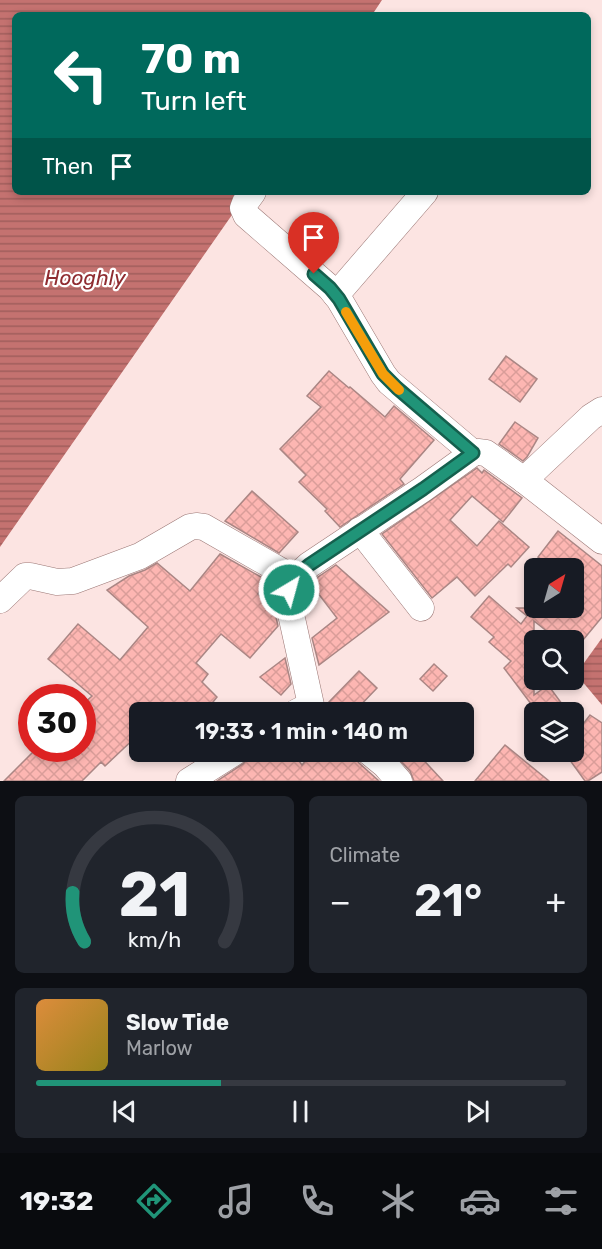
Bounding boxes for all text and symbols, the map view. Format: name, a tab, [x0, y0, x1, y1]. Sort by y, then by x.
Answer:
text: 70 m	[141, 34, 241, 84]
icon: left	[42, 36, 120, 114]
text: Turn left	[141, 85, 246, 117]
icon: arrive	[105, 150, 138, 183]
text: Then	[42, 153, 93, 180]
pin	[288, 212, 339, 274]
icon: arrive	[297, 221, 330, 254]
water label: Hooghly	[44, 265, 127, 290]
position arrow	[257, 558, 321, 622]
north arrow	[524, 558, 584, 618]
map controls	[524, 558, 584, 762]
button: search	[524, 630, 584, 690]
speed limit sign: 30	[18, 684, 96, 762]
button: layers	[524, 702, 584, 762]
text: 19:33 · 1 min · 140 m	[195, 718, 408, 745]
text: Climate	[330, 843, 400, 867]
text: 21	[118, 858, 190, 932]
text: 21°	[414, 874, 482, 927]
text: −	[330, 882, 351, 921]
text: +	[545, 882, 566, 921]
text: km/h	[127, 927, 181, 952]
text: Slow Tide	[126, 1009, 229, 1036]
text: Marlow	[126, 1036, 193, 1060]
icon: previous	[108, 1095, 141, 1128]
icon: pause	[284, 1095, 317, 1128]
icon: next	[461, 1095, 494, 1128]
icon: directions	[133, 1180, 175, 1222]
icon: music	[215, 1180, 257, 1222]
icon: phone	[296, 1180, 338, 1222]
icon: climate	[377, 1180, 419, 1222]
icon: car	[459, 1180, 501, 1222]
icon: filters	[540, 1180, 582, 1222]
text: 19:32	[20, 1185, 94, 1217]

